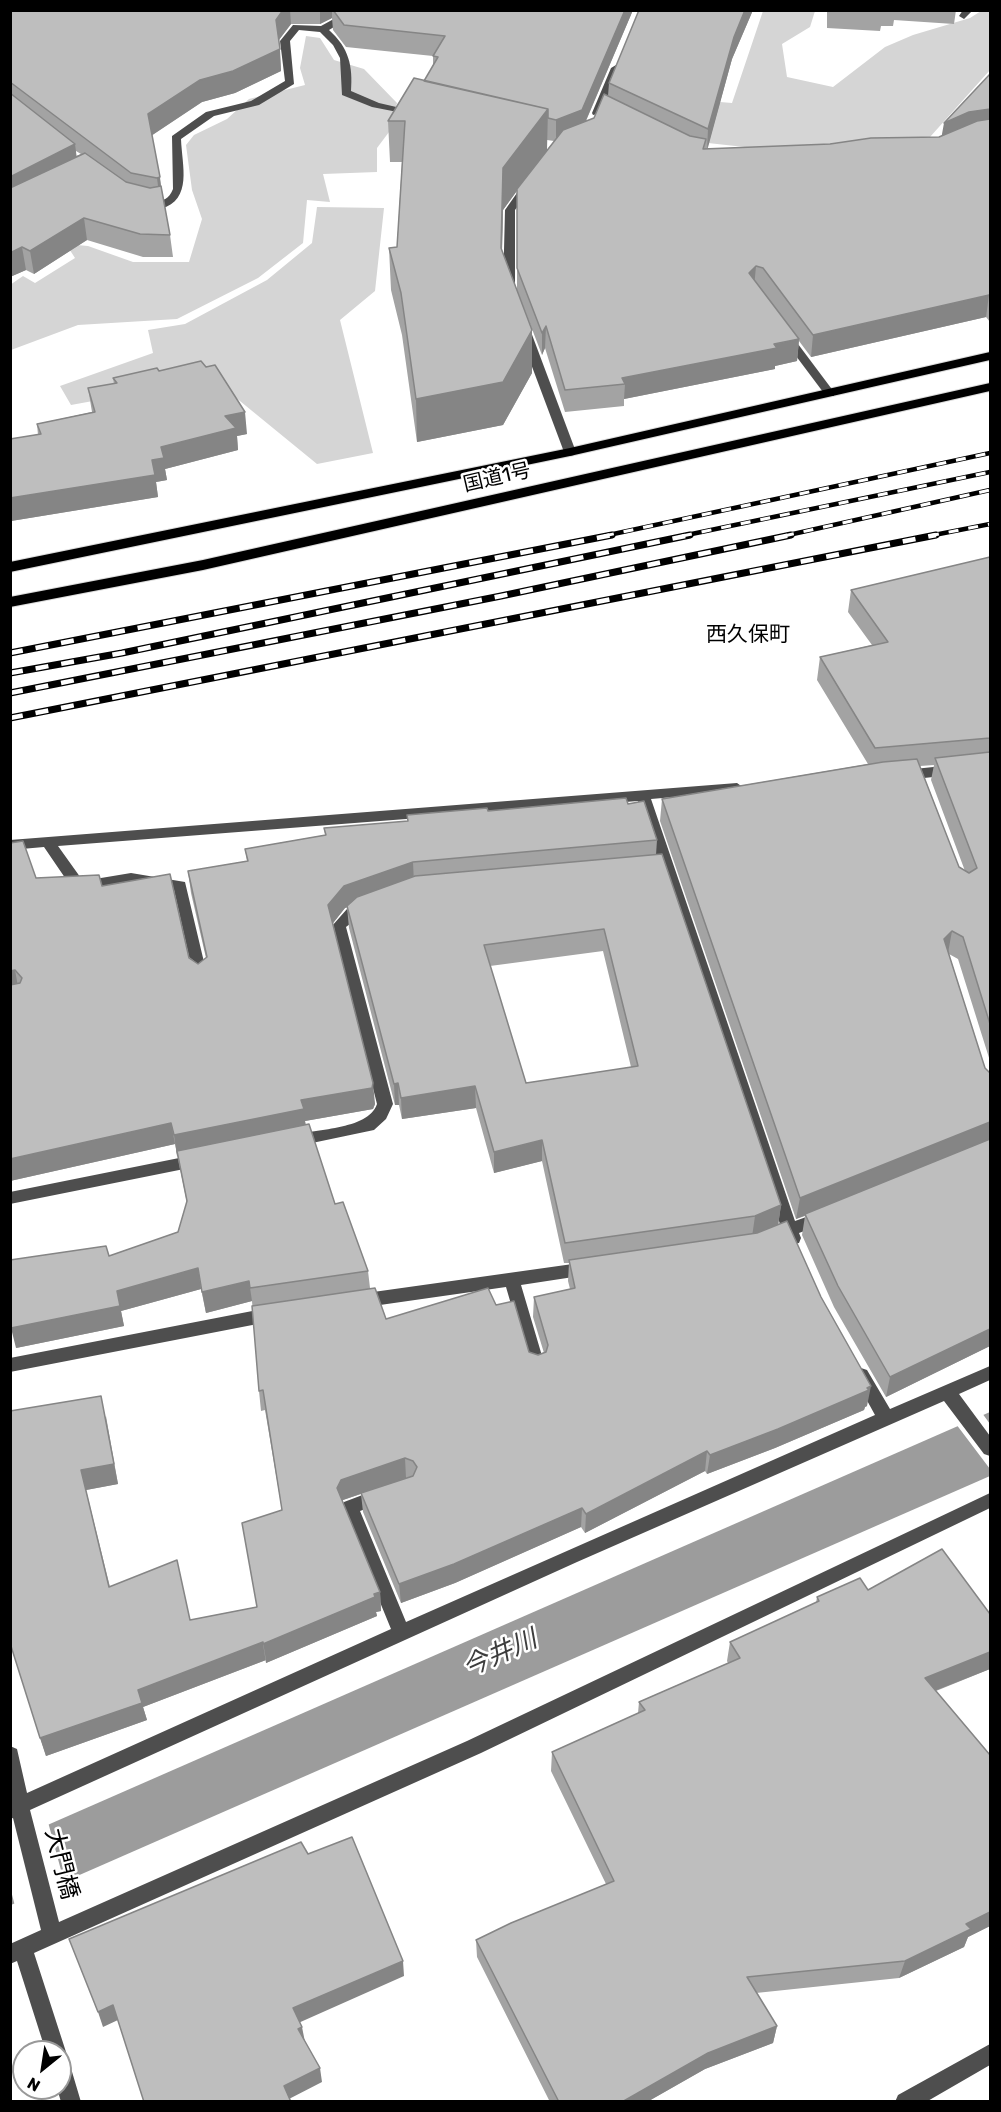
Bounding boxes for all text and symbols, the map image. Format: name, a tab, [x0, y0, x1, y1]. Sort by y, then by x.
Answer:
street label: 国道1号	[461, 459, 533, 497]
district label: 西久保町	[706, 622, 790, 648]
water label: 今井川	[458, 1624, 542, 1684]
street label: 大門橋	[38, 1826, 84, 1902]
north arrow	[12, 2040, 72, 2100]
text: N	[24, 2073, 43, 2095]

